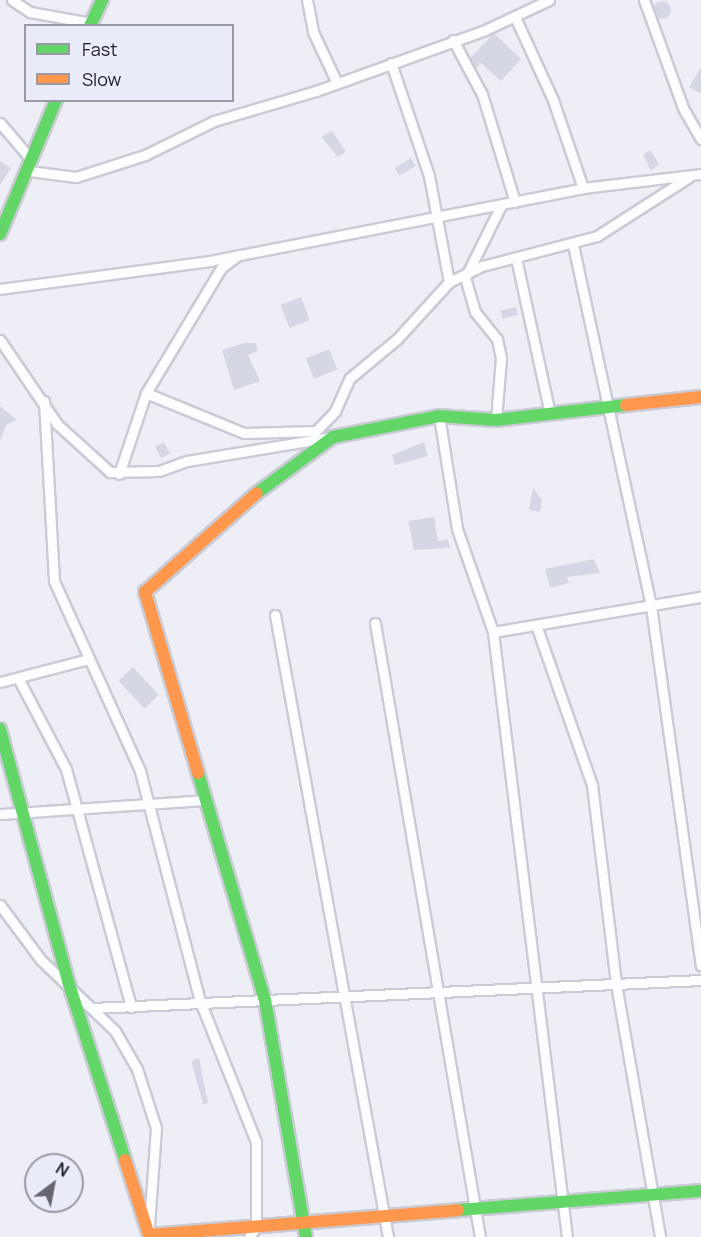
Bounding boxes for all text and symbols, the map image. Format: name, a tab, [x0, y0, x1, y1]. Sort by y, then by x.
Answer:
legend	[24, 24, 234, 102]
text: Fast	[82, 37, 117, 61]
text: Slow	[82, 67, 121, 91]
north arrow	[24, 1153, 84, 1213]
text: N	[52, 1157, 73, 1182]

